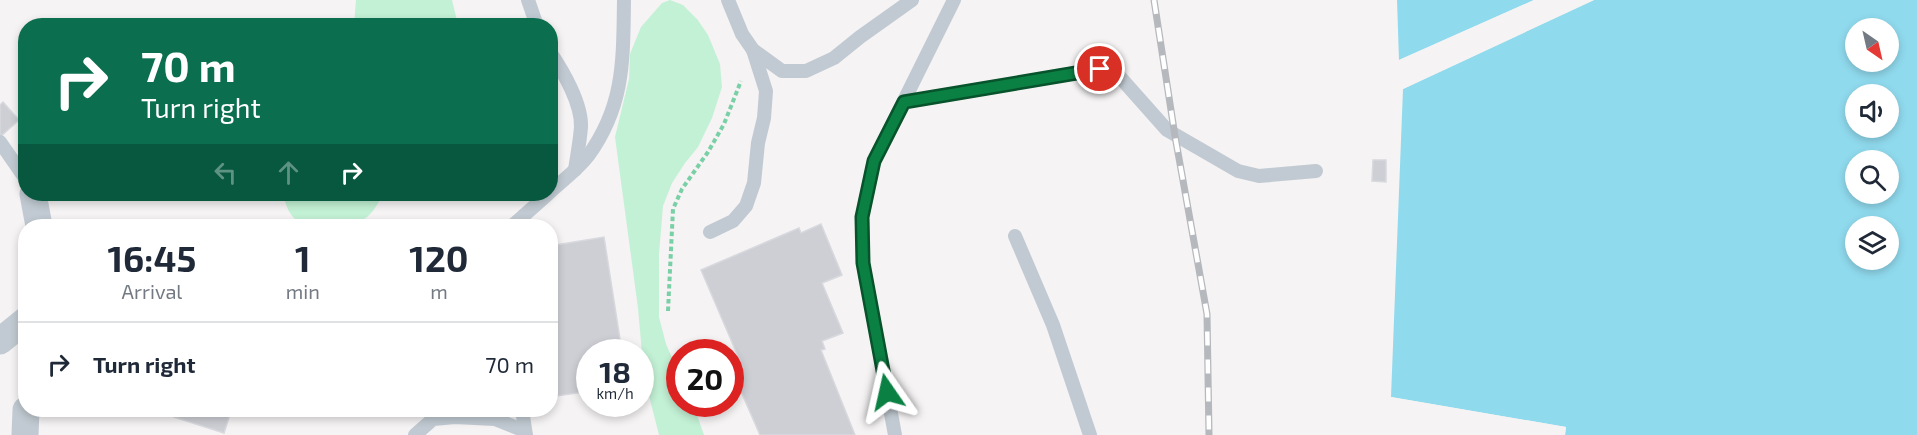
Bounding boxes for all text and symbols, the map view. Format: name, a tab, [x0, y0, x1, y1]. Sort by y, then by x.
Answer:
north arrow	[1845, 18, 1899, 72]
map controls	[1845, 18, 1899, 270]
text: 70 m	[141, 40, 236, 90]
icon: right	[42, 42, 120, 120]
pin	[1074, 43, 1125, 94]
icon: arrive	[1083, 52, 1116, 85]
button: sound	[1845, 84, 1899, 138]
text: Turn right	[141, 91, 261, 123]
button: search	[1845, 150, 1899, 204]
icon: left	[209, 156, 242, 189]
icon: ahead	[272, 156, 305, 189]
icon: right	[335, 156, 368, 189]
button: layers	[1845, 216, 1899, 270]
text: 16:45	[107, 236, 196, 279]
text: 1	[295, 236, 311, 279]
text: 120	[409, 236, 469, 279]
text: Arrival	[121, 279, 182, 303]
text: min	[286, 279, 320, 303]
text: m	[430, 279, 448, 303]
speed limit sign: 20	[666, 339, 744, 417]
icon: right	[42, 348, 75, 381]
text: Turn right	[93, 351, 195, 377]
text: 70 m	[485, 351, 534, 377]
text: 18	[599, 353, 631, 389]
position arrow	[855, 360, 919, 424]
text: km/h	[596, 384, 634, 402]

